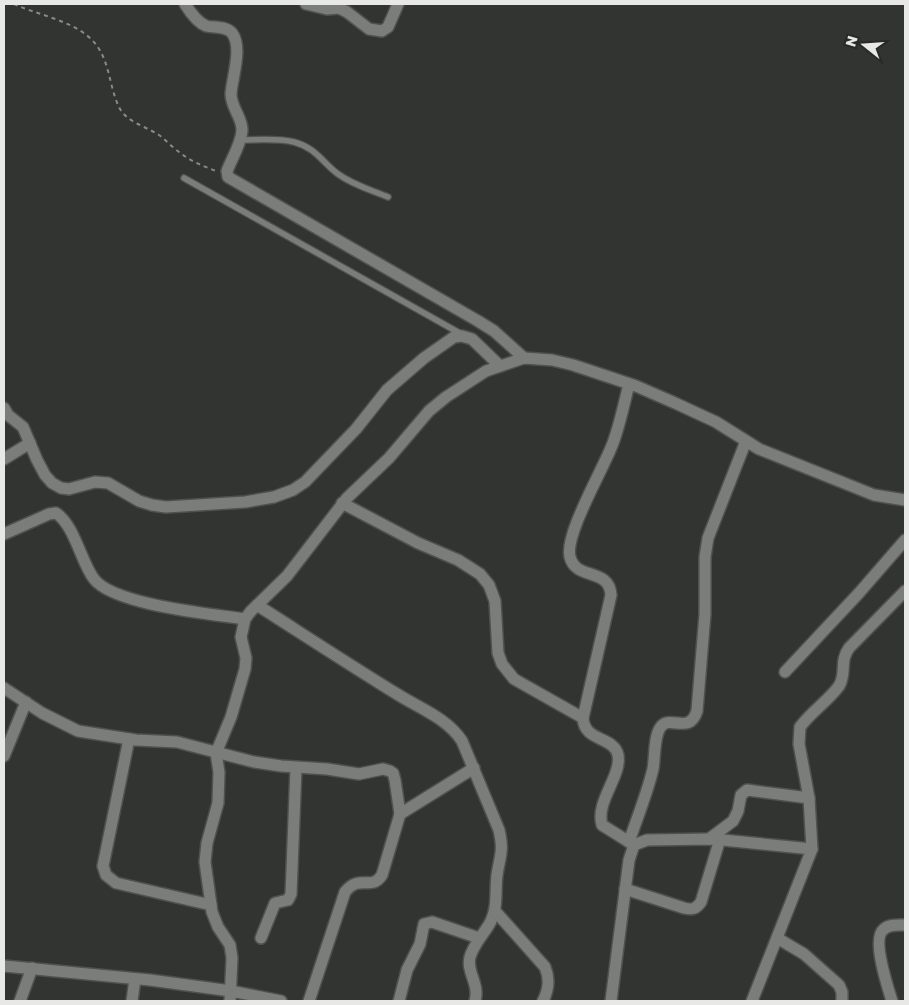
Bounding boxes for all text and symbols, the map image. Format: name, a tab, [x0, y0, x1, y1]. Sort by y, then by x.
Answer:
north arrow	[839, 20, 889, 70]
text: N	[841, 33, 861, 49]

